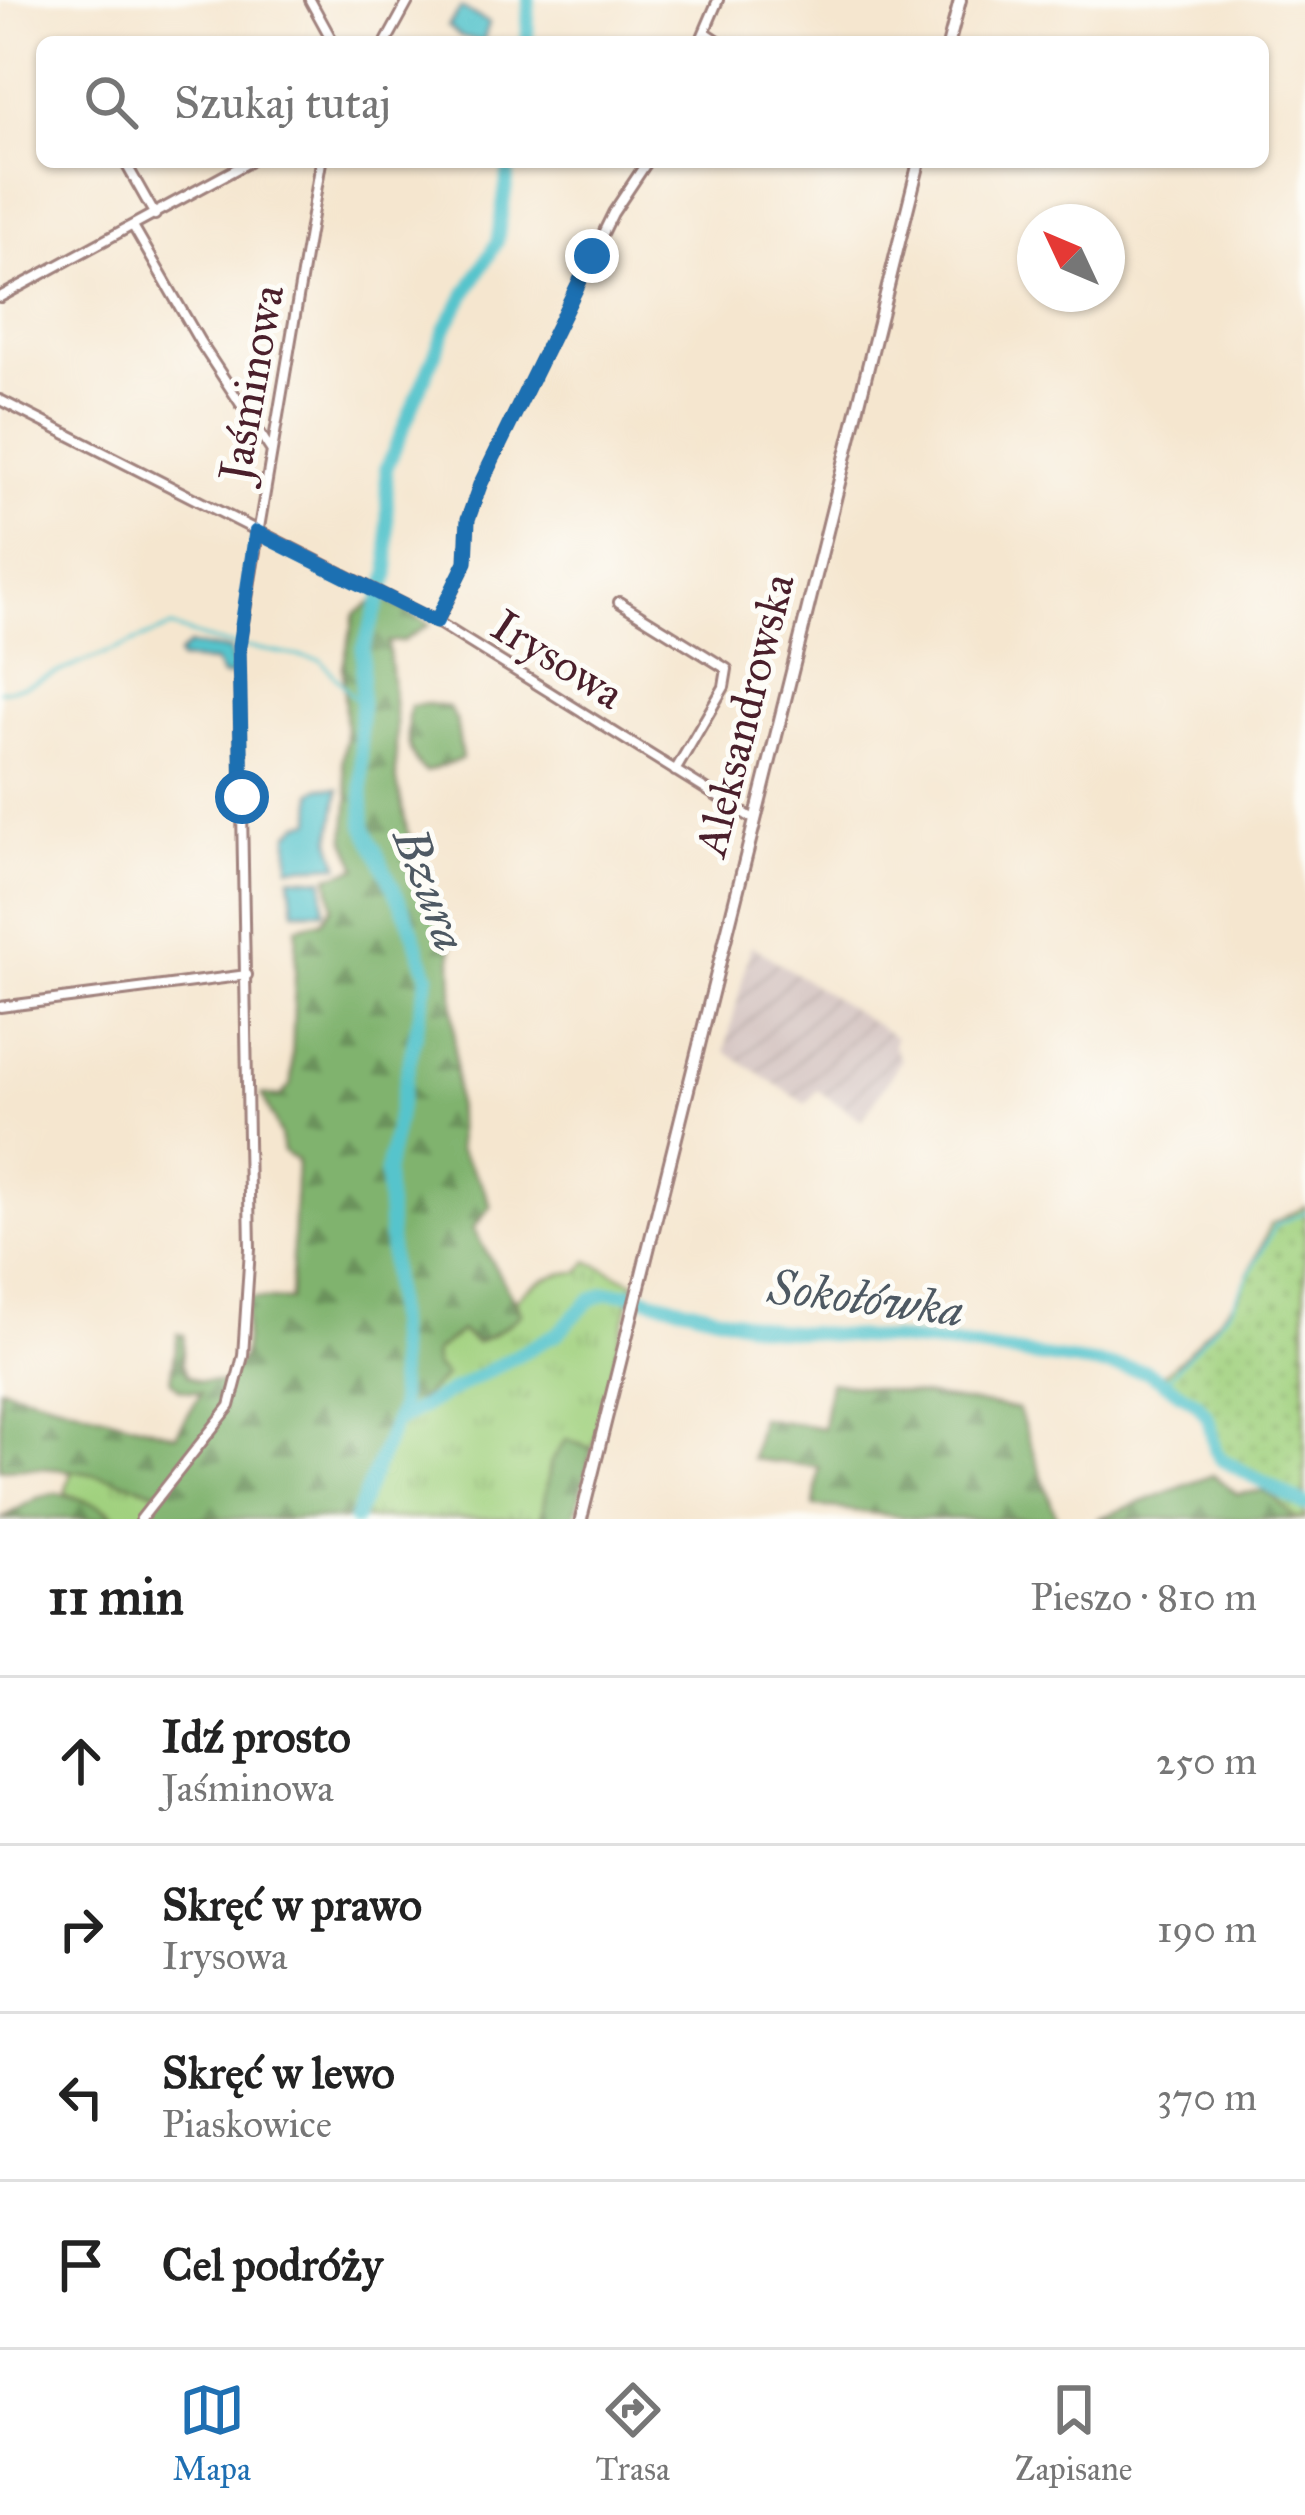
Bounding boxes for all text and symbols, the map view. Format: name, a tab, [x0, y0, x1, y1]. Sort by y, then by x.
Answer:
search box	[36, 36, 1269, 168]
icon: search	[78, 69, 144, 135]
text: Szukaj tutaj	[174, 75, 391, 130]
north arrow	[1017, 204, 1125, 312]
route end	[565, 229, 619, 283]
street label: Jaśminowa	[206, 281, 295, 490]
street label: Aleksandrowska	[682, 568, 806, 864]
street label: Irysowa	[482, 597, 634, 721]
route start	[215, 770, 269, 824]
water label: Bzura	[380, 817, 481, 959]
water label: Sokołówka	[764, 1257, 967, 1339]
text: 11 min	[48, 1566, 184, 1628]
text: Pieszo · 810 m	[1031, 1573, 1257, 1621]
text: Idź prosto	[162, 1709, 351, 1764]
icon: ahead	[48, 1728, 114, 1794]
text: 250 m	[1156, 1737, 1257, 1785]
text: Jaśminowa	[162, 1764, 334, 1812]
text: Skręć w prawo	[162, 1877, 422, 1932]
icon: right	[48, 1896, 114, 1962]
text: 190 m	[1157, 1905, 1257, 1953]
text: Irysowa	[162, 1932, 288, 1980]
text: Skręć w lewo	[162, 2045, 395, 2100]
icon: left	[48, 2064, 114, 2130]
text: 370 m	[1157, 2073, 1257, 2121]
text: Piaskowice	[162, 2100, 332, 2148]
icon: arrive	[48, 2232, 114, 2298]
text: Cel podróży	[162, 2237, 383, 2292]
tab: Mapa	[172, 2377, 251, 2489]
tab: Trasa	[596, 2377, 670, 2489]
tab: Zapisane	[1015, 2377, 1133, 2489]

